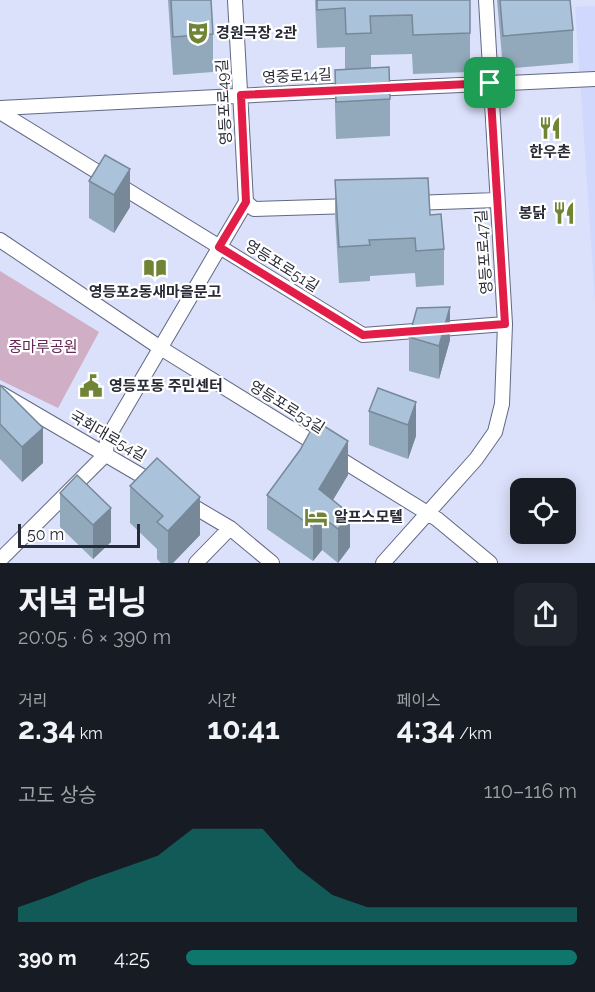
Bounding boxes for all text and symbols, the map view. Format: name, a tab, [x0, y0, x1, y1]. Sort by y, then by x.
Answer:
theatre icon: 경원극장 2관	[185, 20, 211, 46]
place label: 경원극장 2관	[216, 24, 297, 42]
pin	[464, 57, 515, 108]
street label: 영등포로49길	[213, 59, 235, 145]
street label: 영중로14길	[262, 65, 332, 87]
icon: arrive	[473, 66, 506, 99]
restaurant icon: 한우촌	[537, 115, 563, 141]
place label: 한우촌	[529, 143, 571, 161]
restaurant icon: 봉닭	[551, 200, 577, 226]
place label: 봉닭	[518, 204, 546, 222]
street label: 영등포로47길	[472, 209, 496, 295]
street label: 영등포로51길	[242, 236, 322, 296]
library icon: 영등포2동새마을문고	[142, 255, 168, 281]
place label: 영등포2동새마을문고	[89, 283, 222, 301]
park label: 중마루공원	[8, 338, 78, 356]
public building icon: 영등포동 주민센터	[78, 373, 104, 399]
place label: 영등포동 주민센터	[109, 377, 223, 395]
street label: 영등포로53길	[246, 377, 328, 437]
street label: 국회대로54길	[67, 407, 149, 465]
map controls	[510, 478, 576, 544]
button: locate	[510, 478, 576, 544]
hotel icon: 알프스모텔	[303, 504, 329, 530]
place label: 알프스모텔	[334, 508, 403, 526]
scale bar	[18, 521, 140, 548]
text: 50 m	[27, 525, 64, 544]
text: 저녁 러닝	[18, 583, 147, 622]
button: share	[514, 583, 577, 646]
text: 20:05 · 6 × 390 m	[18, 625, 171, 649]
text: 거리	[18, 691, 47, 710]
text: 시간	[207, 691, 237, 710]
text: 페이스	[397, 691, 441, 710]
text: 2.34	[18, 711, 76, 746]
text: 10:41	[207, 711, 280, 746]
text: 4:34	[397, 711, 455, 746]
text: km	[76, 724, 103, 743]
text: /km	[455, 724, 492, 743]
text: 110–116 m	[484, 779, 577, 803]
text: 고도 상승	[18, 783, 97, 807]
text: 390 m	[18, 946, 77, 970]
text: 4:25	[114, 946, 150, 970]

